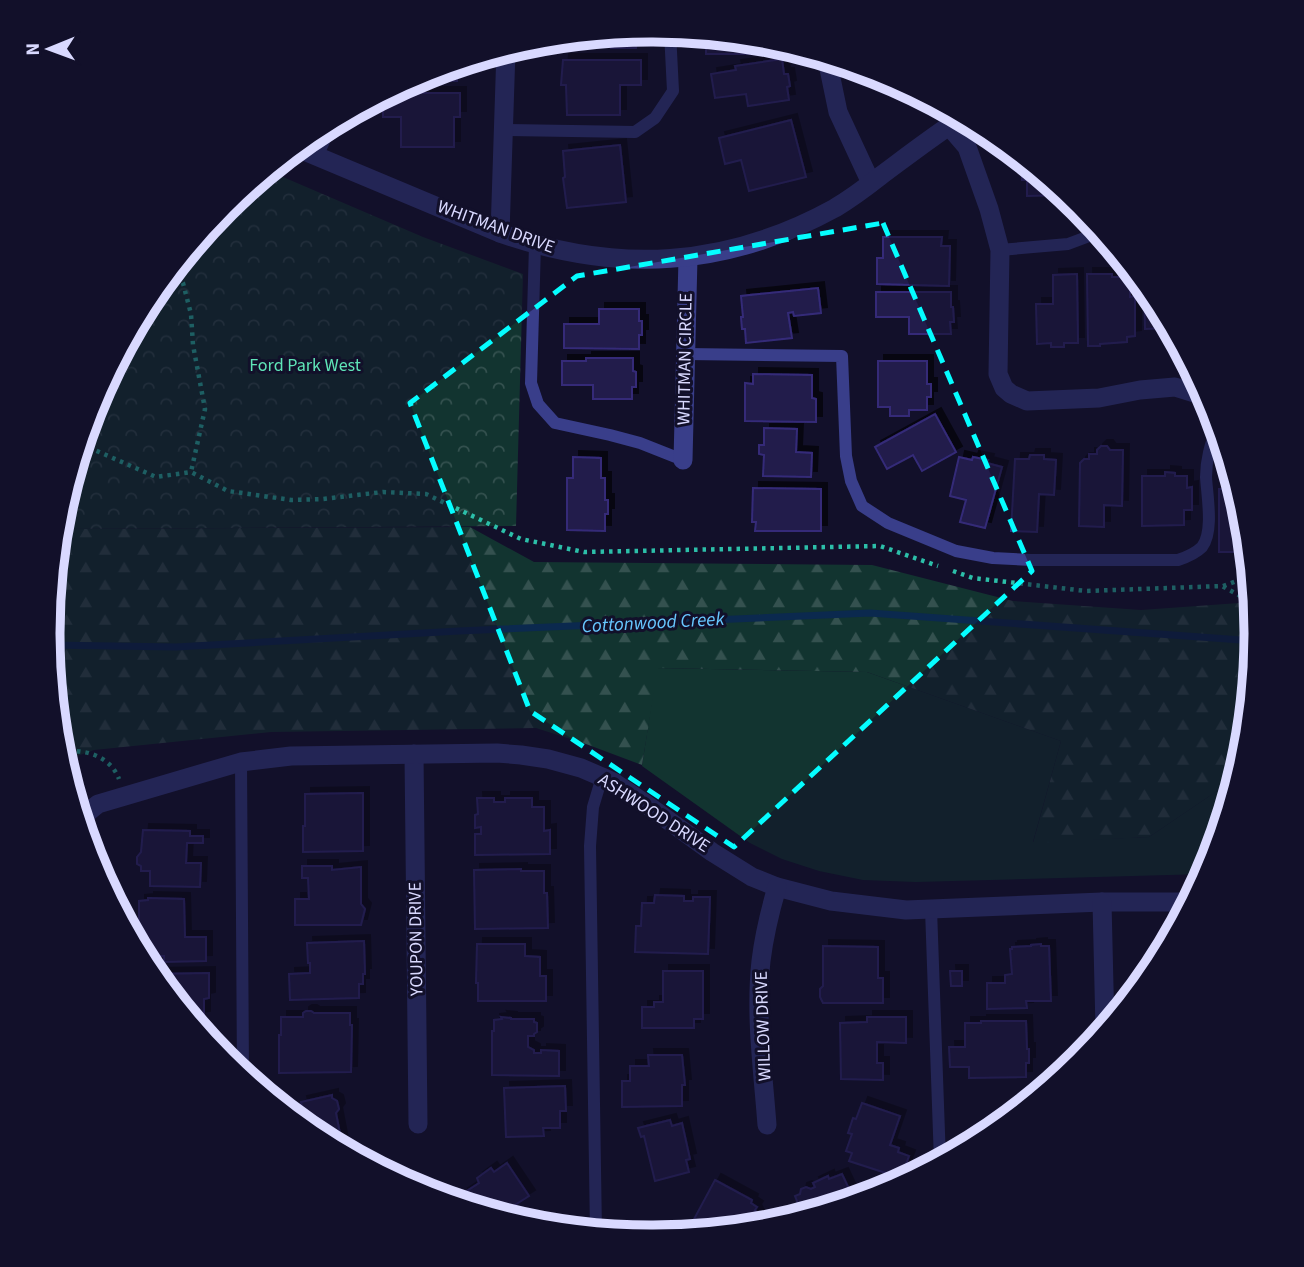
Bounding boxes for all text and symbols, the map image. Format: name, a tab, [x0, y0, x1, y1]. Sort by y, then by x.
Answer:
north arrow	[14, 14, 84, 84]
text: N	[20, 43, 47, 56]
street label: WHITMAN DRIVE	[434, 194, 558, 260]
street label: WHITMAN CIRCLE	[671, 293, 699, 425]
park label: Ford Park West	[249, 353, 361, 378]
water label: Cottonwood Creek	[581, 606, 726, 640]
street label: ASHWOOD DRIVE	[593, 768, 715, 858]
street label: YOUPON DRIVE	[403, 882, 430, 997]
street label: WILLOW DRIVE	[749, 970, 777, 1082]

